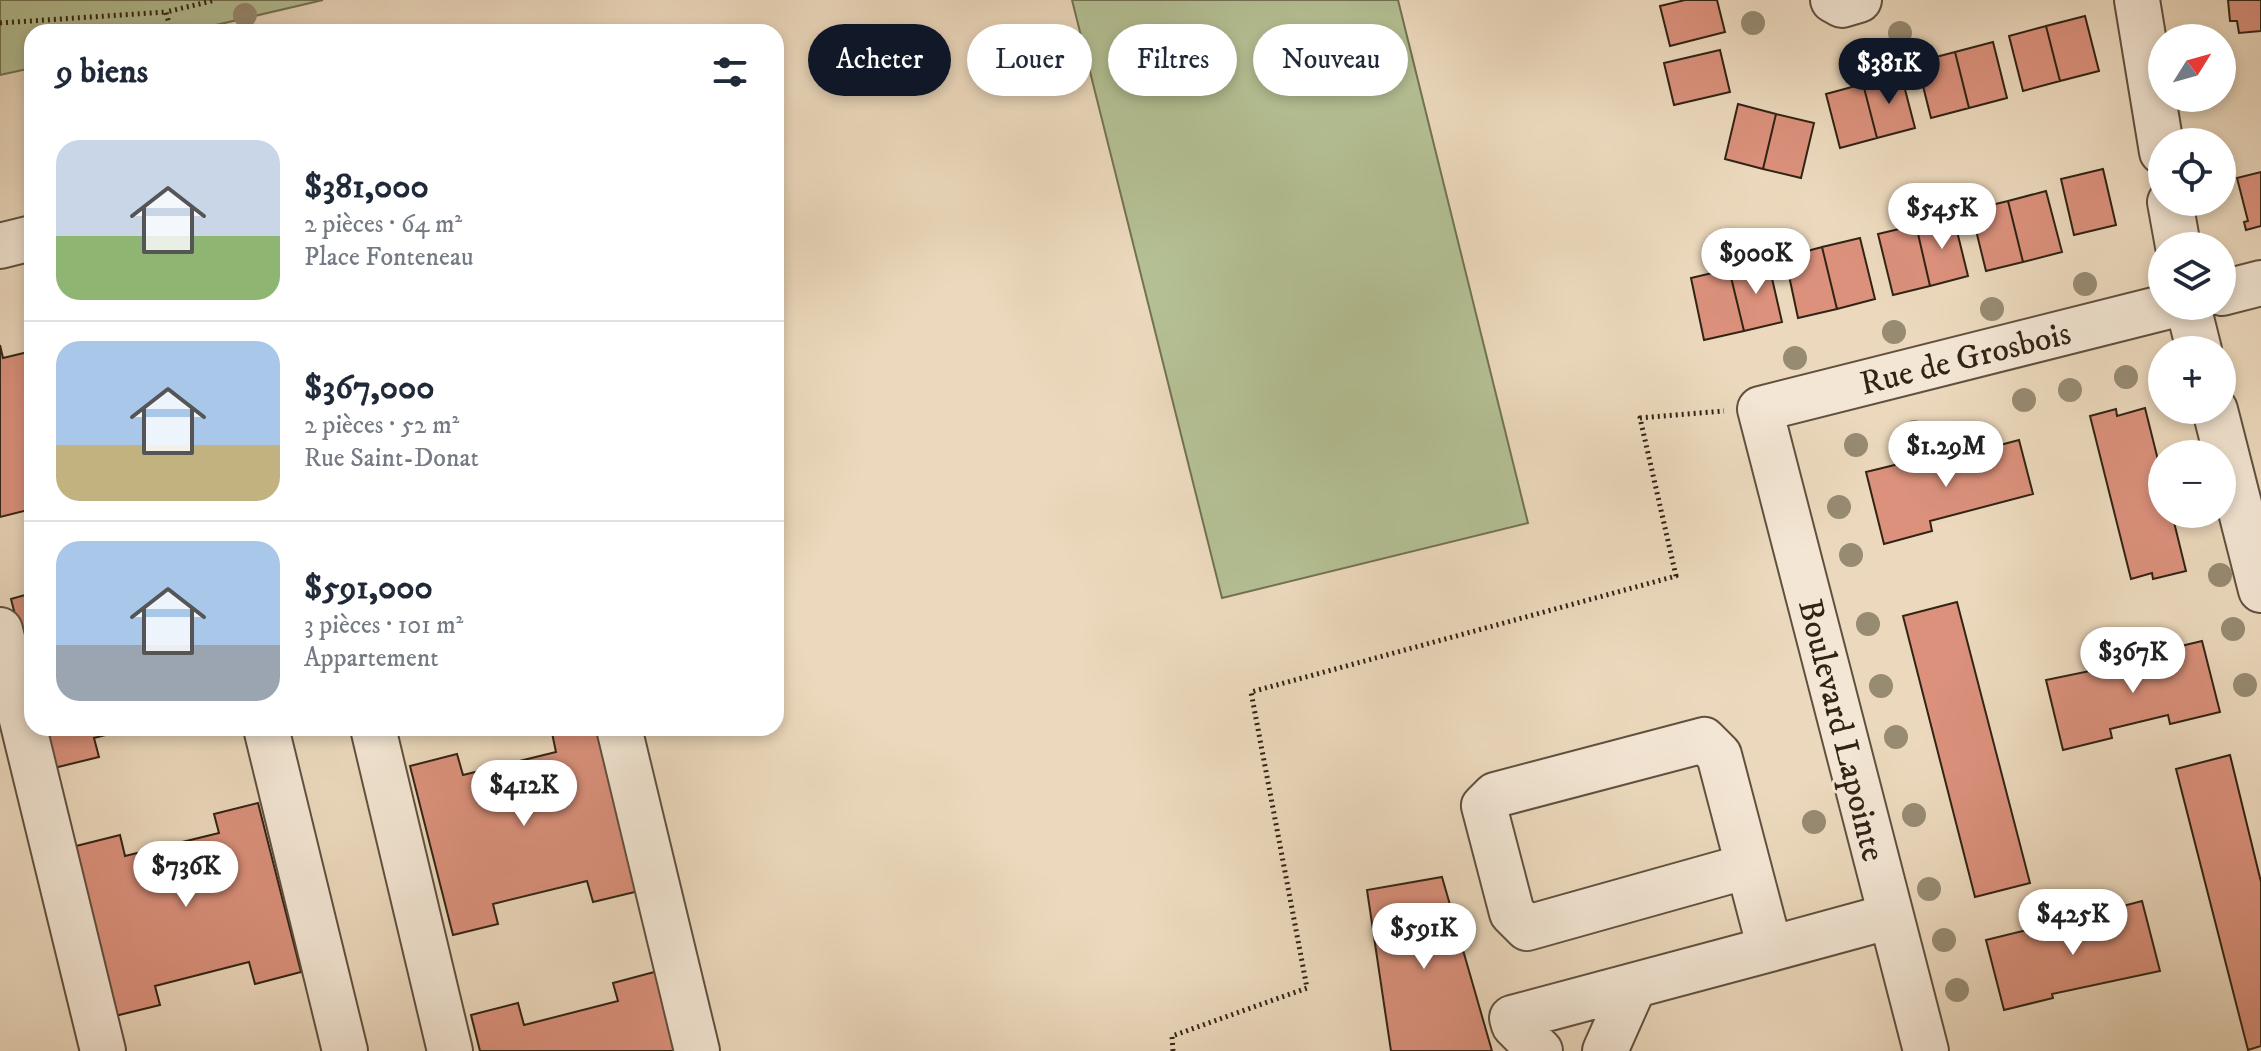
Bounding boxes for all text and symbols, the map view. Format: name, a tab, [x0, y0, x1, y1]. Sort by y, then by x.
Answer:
chip: Acheter	[808, 24, 951, 96]
chip: Louer	[967, 24, 1092, 96]
chip: Filtres	[1108, 24, 1237, 96]
chip: Nouveau	[1253, 24, 1408, 96]
north arrow	[2148, 24, 2236, 112]
map controls	[2148, 24, 2236, 528]
pin: $381K	[1833, 38, 1945, 106]
text: $381K	[1857, 47, 1921, 80]
icon: filters	[708, 50, 752, 94]
text: 9 biens	[56, 51, 148, 93]
button: locate	[2148, 128, 2236, 216]
text: $381,000	[304, 166, 429, 208]
icon: home	[120, 172, 216, 268]
pin: $545K	[1886, 183, 1998, 251]
text: $545K	[1906, 192, 1978, 225]
text: 2 pièces · 64 m²	[304, 208, 462, 241]
pin: $900K	[1700, 228, 1812, 296]
button: layers	[2148, 232, 2236, 320]
text: $900K	[1719, 237, 1793, 270]
text: Place Fonteneau	[304, 241, 473, 274]
street label: Rue de Grosbois	[1856, 312, 2075, 405]
button: +	[2148, 336, 2236, 424]
text: $367,000	[304, 367, 435, 409]
icon: home	[120, 373, 216, 469]
text: 2 pièces · 52 m²	[304, 409, 459, 442]
pin: $1.29M	[1881, 421, 2011, 489]
text: $1.29M	[1906, 430, 1986, 463]
button: −	[2148, 440, 2236, 528]
text: Rue Saint-Donat	[304, 442, 479, 475]
text: $591,000	[304, 567, 433, 609]
icon: home	[120, 573, 216, 669]
street label: Boulevard Lapointe	[1788, 595, 1894, 866]
text: 3 pièces · 101 m²	[304, 609, 463, 642]
pin: $367K	[2077, 627, 2189, 695]
text: $367K	[2098, 636, 2168, 669]
text: Appartement	[304, 642, 438, 675]
pin: $412K	[468, 760, 580, 828]
text: $412K	[489, 769, 559, 802]
pin: $736K	[130, 841, 242, 909]
text: $736K	[151, 850, 221, 883]
pin: $425K	[2017, 889, 2129, 957]
text: $425K	[2037, 898, 2109, 931]
pin: $591K	[1368, 903, 1480, 971]
text: $591K	[1390, 912, 1458, 945]

